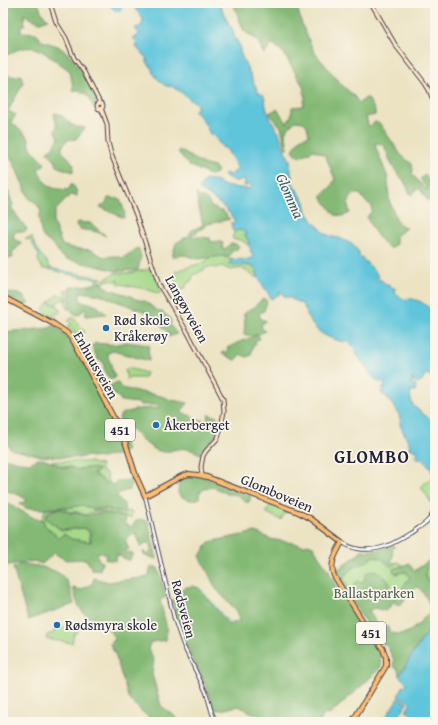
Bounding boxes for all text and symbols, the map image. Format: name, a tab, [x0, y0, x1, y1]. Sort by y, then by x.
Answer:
water label: Glomma	[271, 170, 310, 222]
street label: Langøyveien	[160, 272, 214, 346]
place label: Rød skole Kråkerøy	[114, 310, 170, 346]
marker: Rød skole Kråkerøy	[101, 323, 111, 333]
street label: Enhuusveien	[69, 327, 123, 403]
place label: Åkerberget	[164, 415, 230, 435]
road number: 451	[105, 419, 135, 441]
marker: Åkerberget	[151, 420, 161, 430]
district label: GLOMBO	[334, 443, 410, 470]
street label: Glomboveien	[238, 469, 316, 517]
street label: Rødsveien	[167, 578, 201, 641]
park label: Ballastparken	[334, 583, 415, 603]
place label: Rødsmyra skole	[65, 615, 157, 635]
marker: Rødsmyra skole	[52, 620, 62, 630]
road number: 451	[356, 622, 386, 644]

